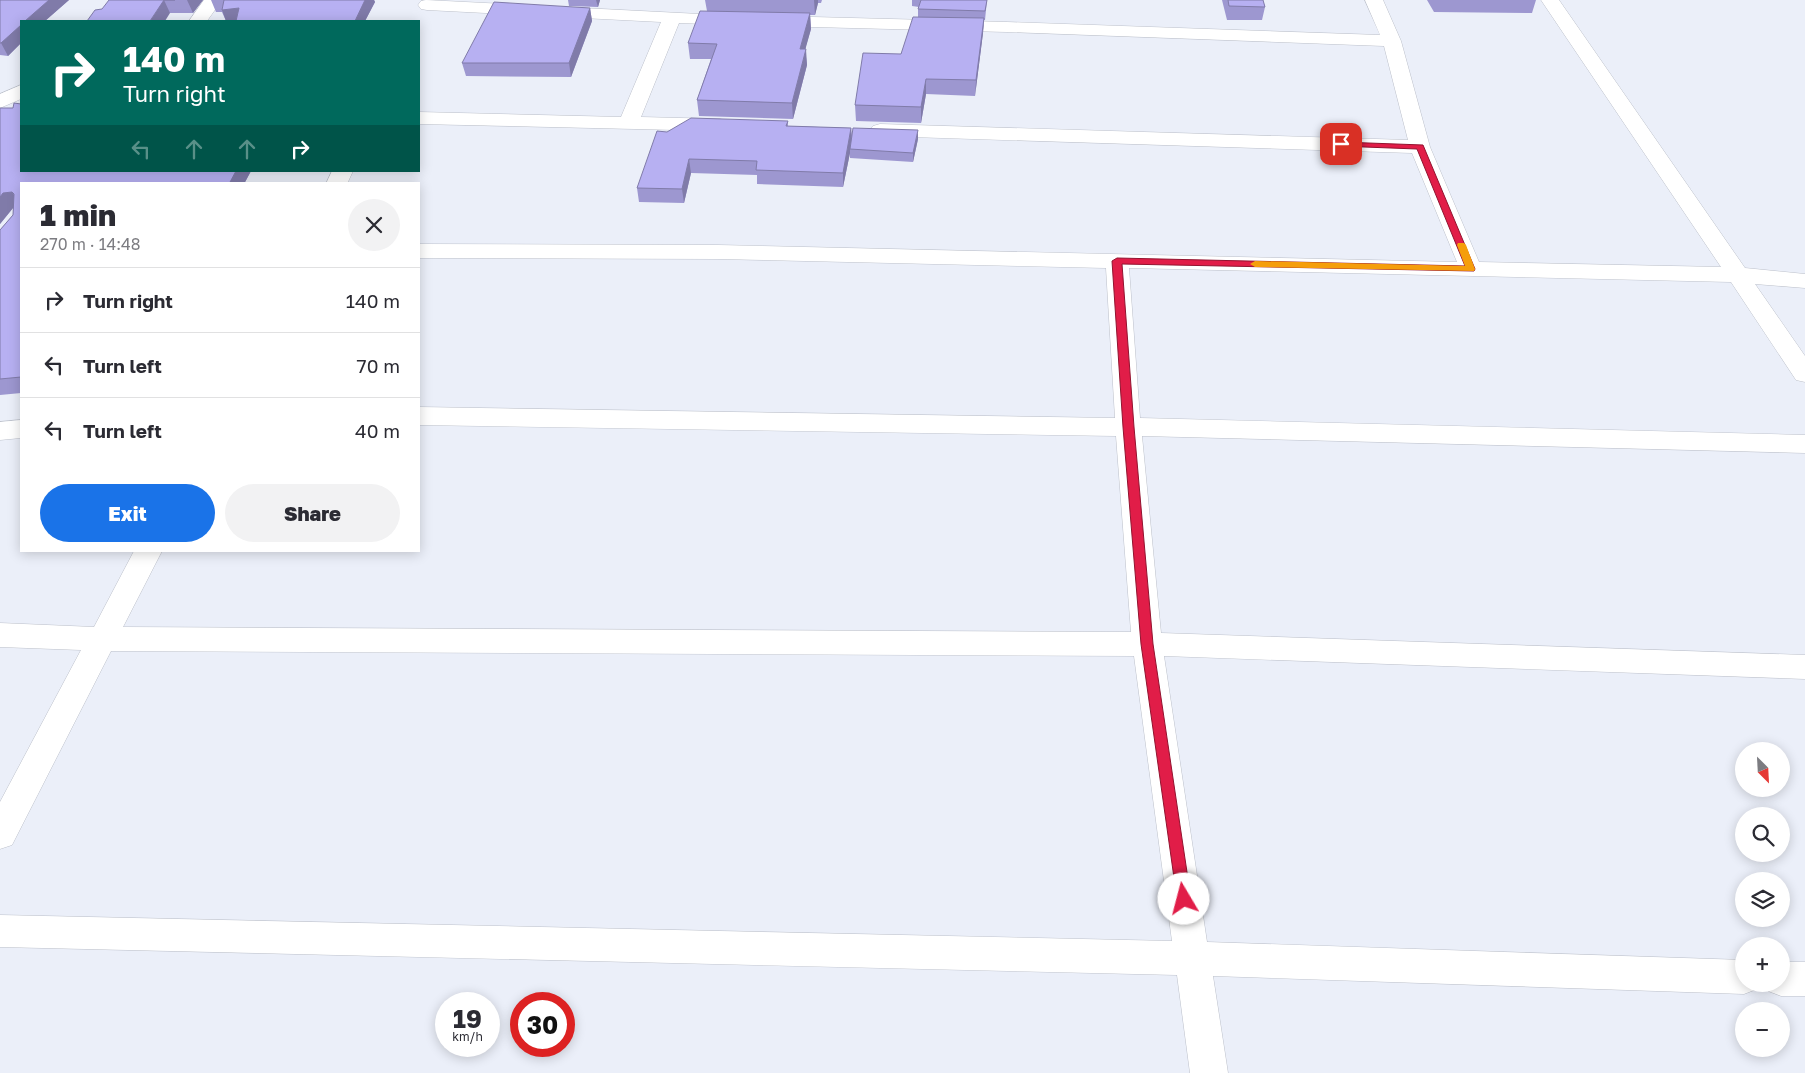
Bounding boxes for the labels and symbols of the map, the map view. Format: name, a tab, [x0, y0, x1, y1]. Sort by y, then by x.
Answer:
pin	[1320, 123, 1362, 165]
north arrow	[1735, 742, 1790, 798]
position arrow	[1157, 872, 1209, 924]
speed limit sign: 30	[510, 992, 575, 1057]

